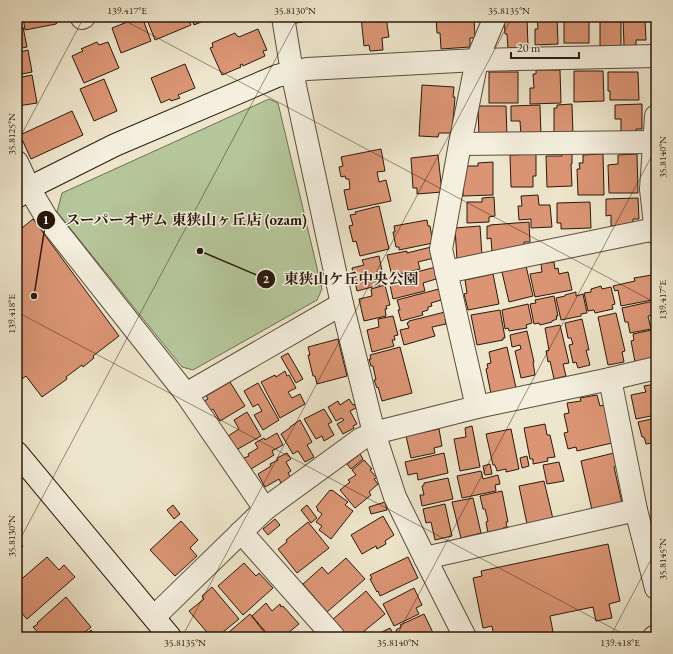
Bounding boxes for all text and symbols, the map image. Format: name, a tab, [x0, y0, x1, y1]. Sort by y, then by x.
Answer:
text: 139.417°E	[107, 4, 147, 17]
text: 35.8130°N	[274, 4, 316, 17]
text: 35.8135°N	[488, 4, 530, 17]
scale bar	[511, 34, 579, 60]
text: 20 m	[517, 40, 541, 56]
text: 35.8125°N	[5, 113, 18, 155]
text: 35.8140°N	[656, 136, 669, 178]
callout: スーパーオザム 東狭山ヶ丘店 (ozam)	[36, 206, 316, 233]
text: スーパーオザム 東狭山ヶ丘店 (ozam)	[65, 210, 307, 229]
text: 1	[43, 212, 49, 228]
callout: 東狭山ケ丘中央公園	[256, 266, 427, 293]
text: 東狭山ケ丘中央公園	[283, 269, 419, 288]
text: 2	[263, 271, 270, 287]
text: 139.417°E	[656, 280, 669, 320]
text: 139.418°E	[5, 294, 18, 334]
text: 35.8130°N	[5, 515, 18, 557]
text: 35.8145°N	[656, 538, 669, 580]
text: 35.8135°N	[164, 636, 206, 649]
text: 35.8140°N	[377, 636, 419, 649]
text: 139.418°E	[600, 636, 640, 649]

